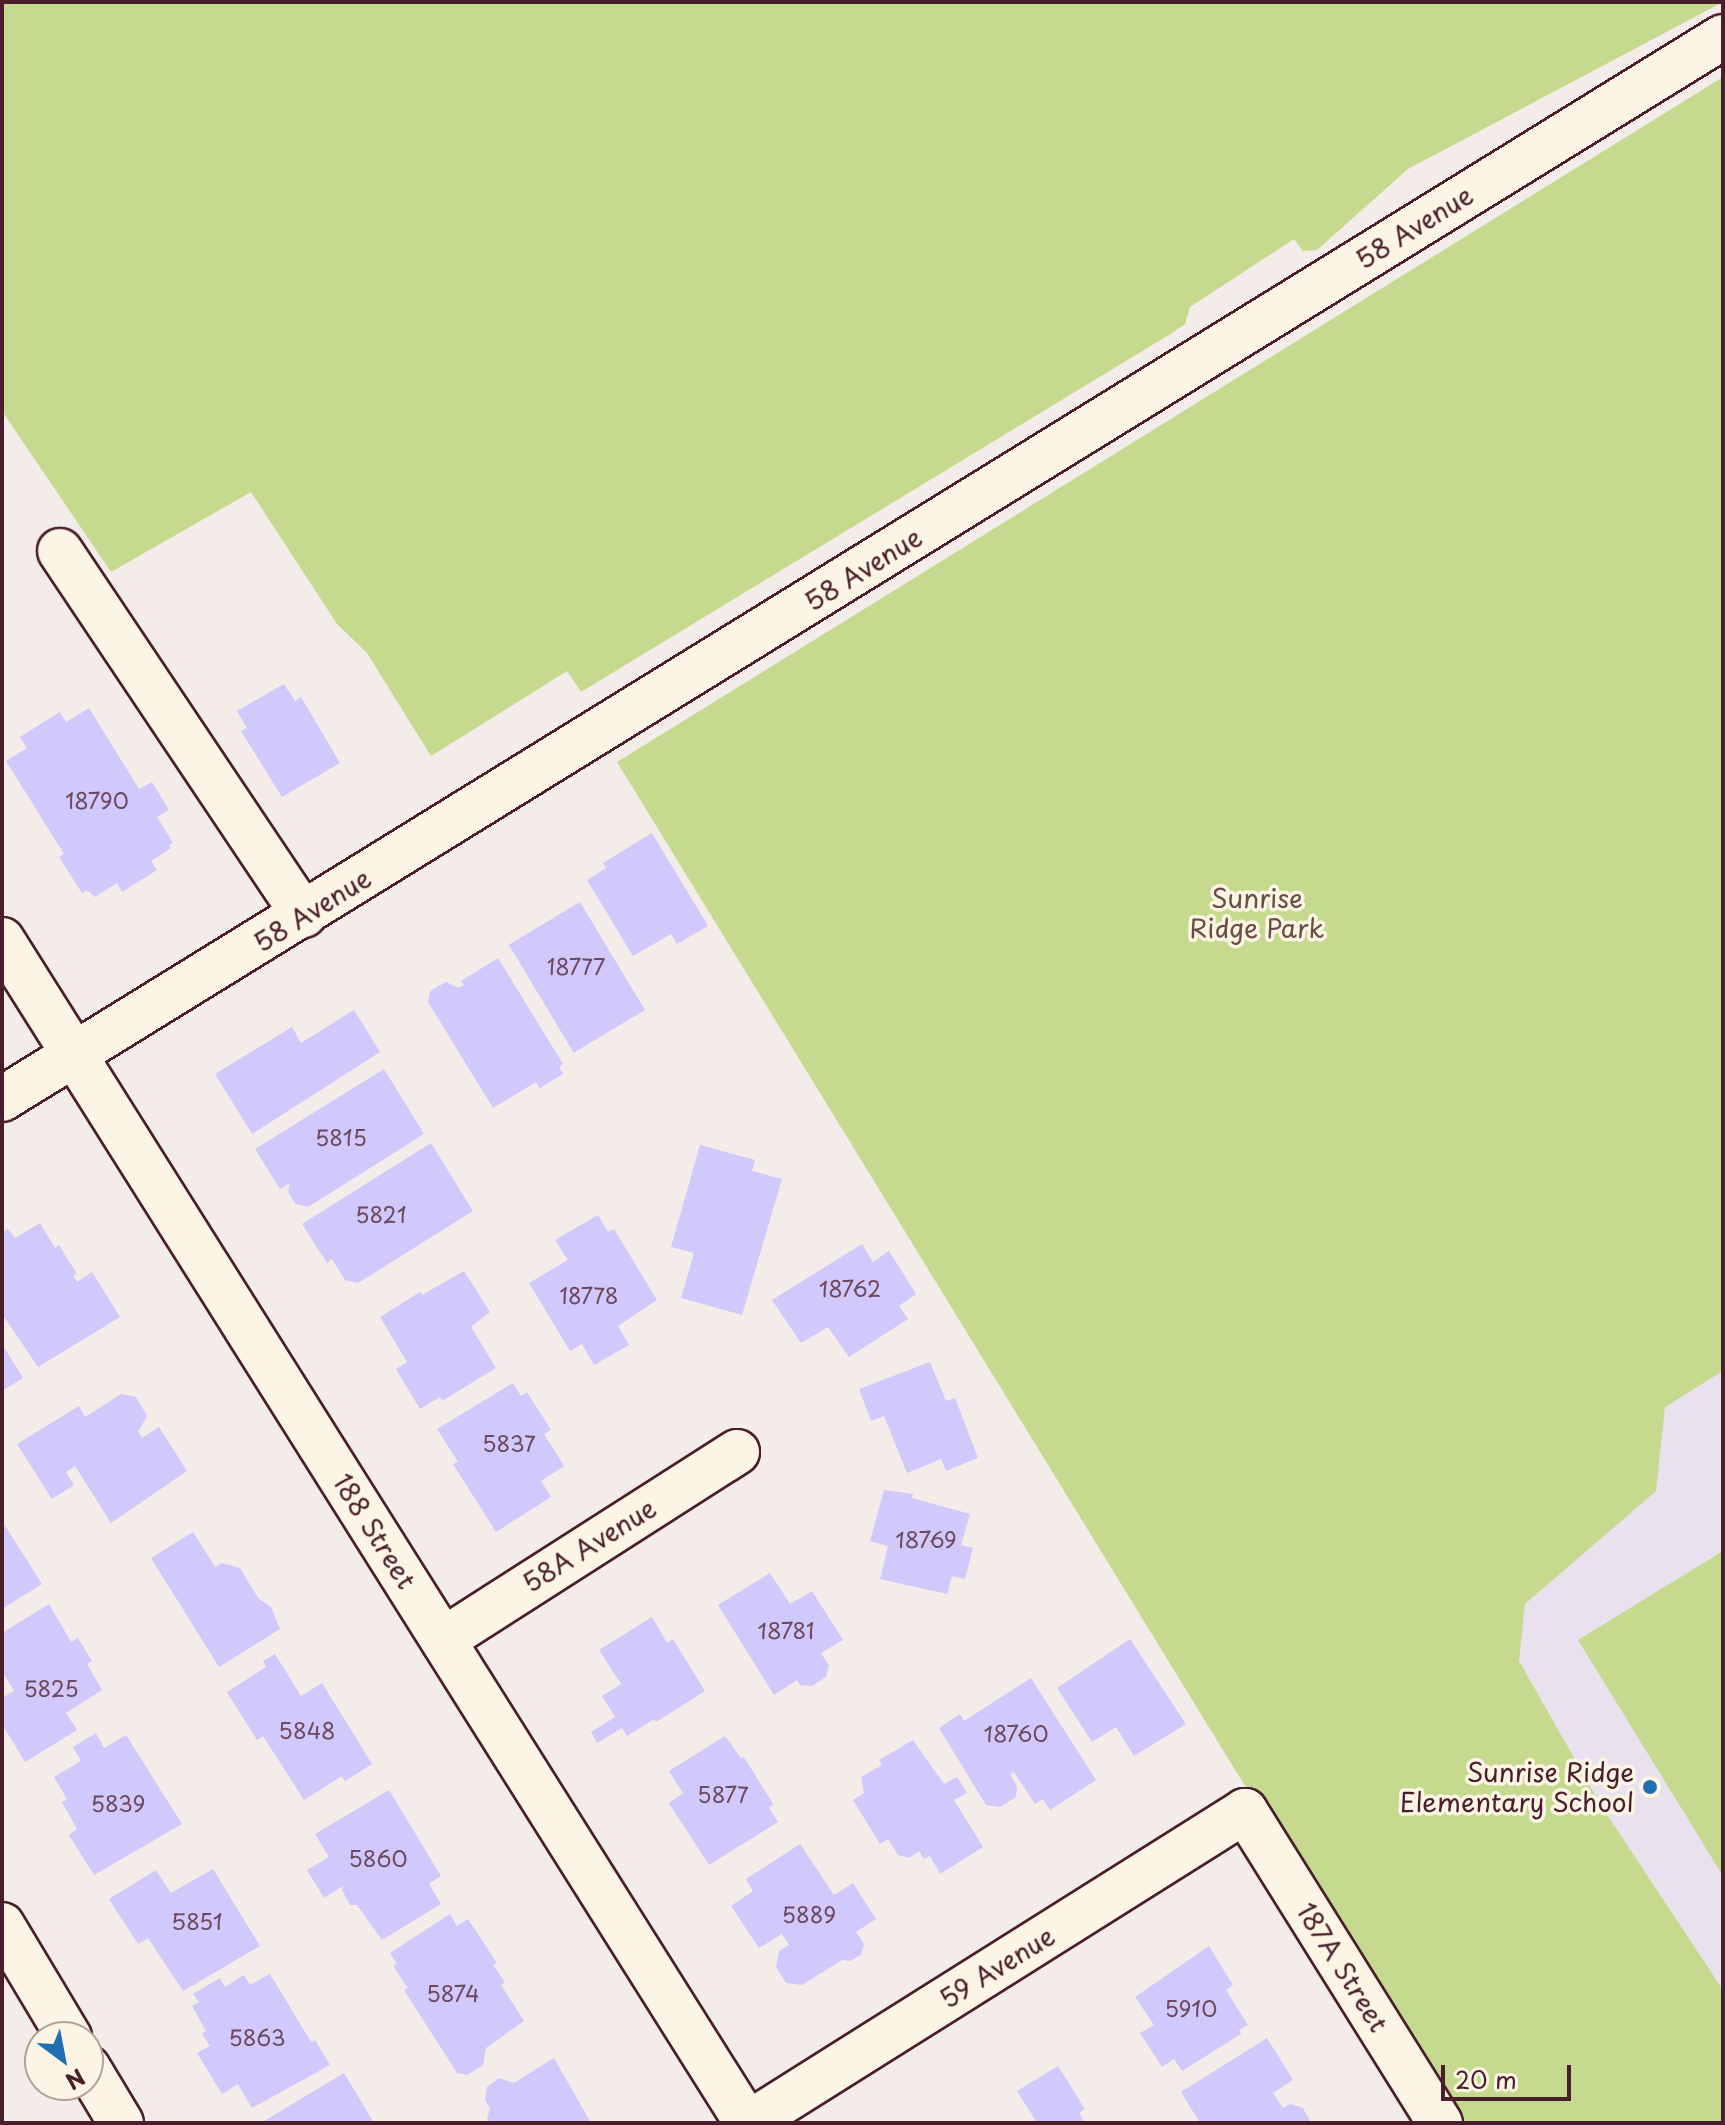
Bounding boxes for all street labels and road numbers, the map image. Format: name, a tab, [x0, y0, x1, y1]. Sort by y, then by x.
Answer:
street label: 58 Avenue	[1350, 179, 1478, 275]
street label: 58 Avenue	[799, 521, 927, 617]
street label: 58 Avenue	[248, 862, 376, 958]
street label: 188 Street	[327, 1468, 423, 1594]
street label: 58A Avenue	[517, 1492, 661, 1598]
street label: 187A Street	[1291, 1897, 1395, 2037]
street label: 59 Avenue	[934, 1919, 1060, 2015]

